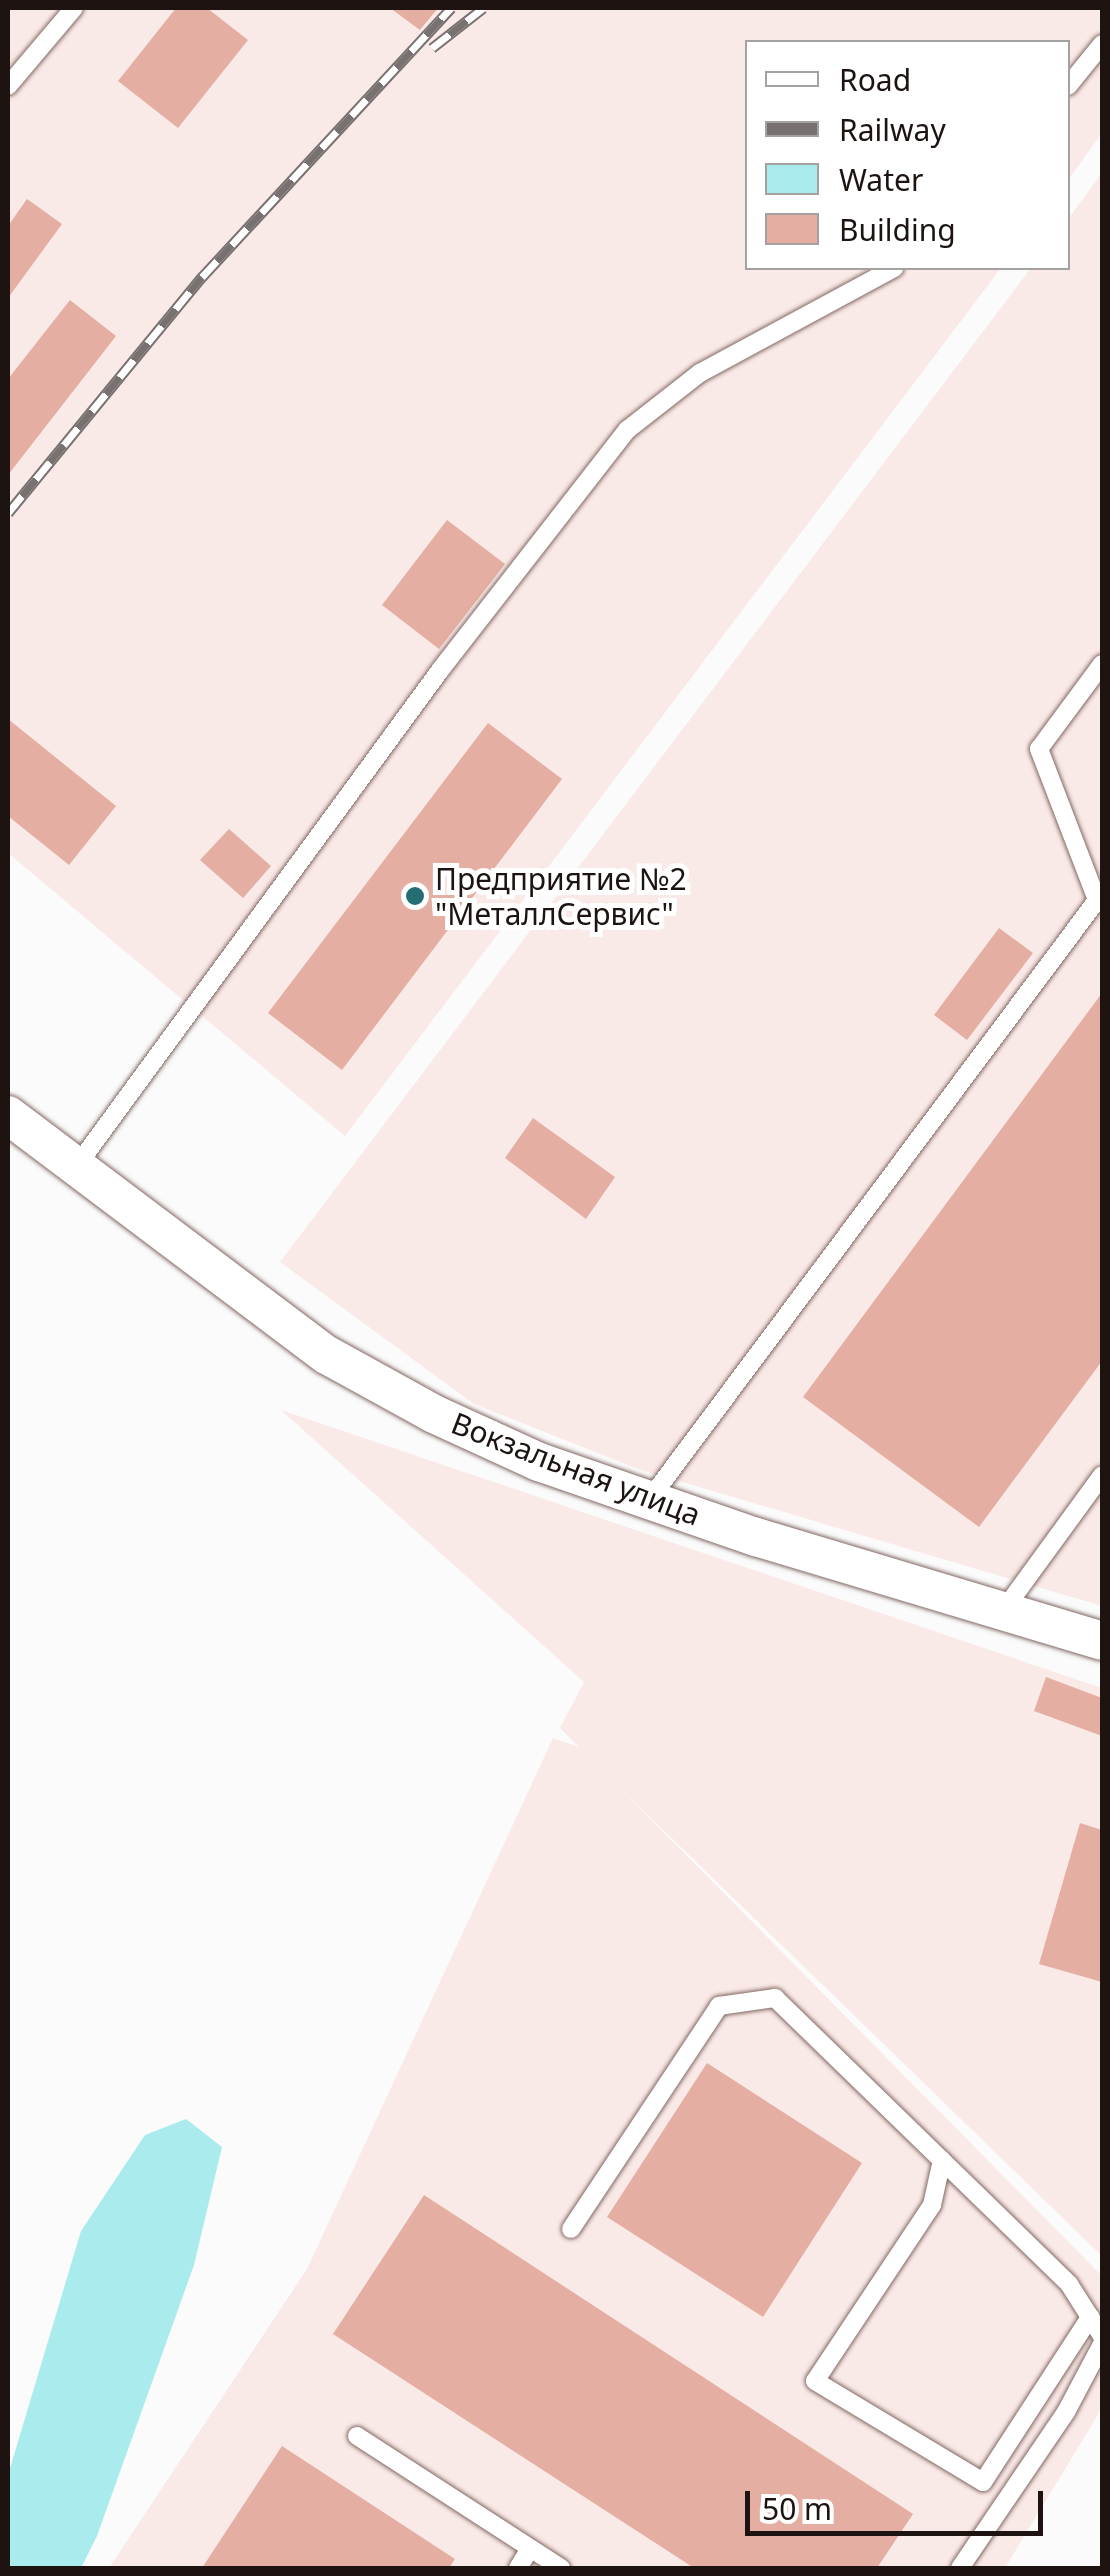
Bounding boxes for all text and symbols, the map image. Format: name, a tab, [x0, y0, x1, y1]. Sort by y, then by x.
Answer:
legend	[745, 40, 1070, 270]
text: Road	[839, 59, 911, 100]
text: Railway	[839, 109, 946, 150]
text: Water	[839, 159, 923, 200]
text: Building	[839, 209, 956, 250]
place label: Предприятие №2 "МеталлСервис"	[435, 861, 687, 932]
marker: Предприятие №2 "МеталлСервис"	[404, 885, 426, 907]
street label: Вокзальная улица	[446, 1405, 706, 1533]
scale bar	[750, 2471, 1048, 2533]
text: 50 m	[762, 2488, 832, 2529]

